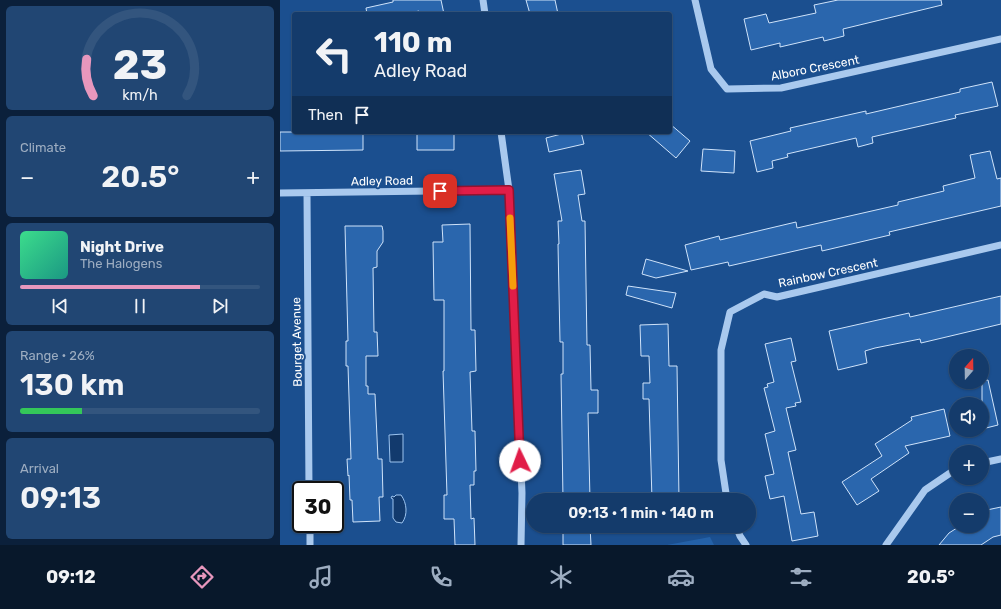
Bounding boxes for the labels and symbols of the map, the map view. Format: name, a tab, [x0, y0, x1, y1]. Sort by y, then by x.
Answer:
street label: Alboro Crescent	[770, 53, 861, 83]
street label: Adley Road	[351, 173, 413, 189]
pin	[423, 174, 457, 208]
street label: Rainbow Crescent	[777, 256, 879, 290]
street label: Bourget Avenue	[289, 297, 305, 387]
north arrow	[949, 349, 989, 389]
position arrow	[499, 440, 541, 482]
speed limit sign: 30	[292, 481, 344, 533]

